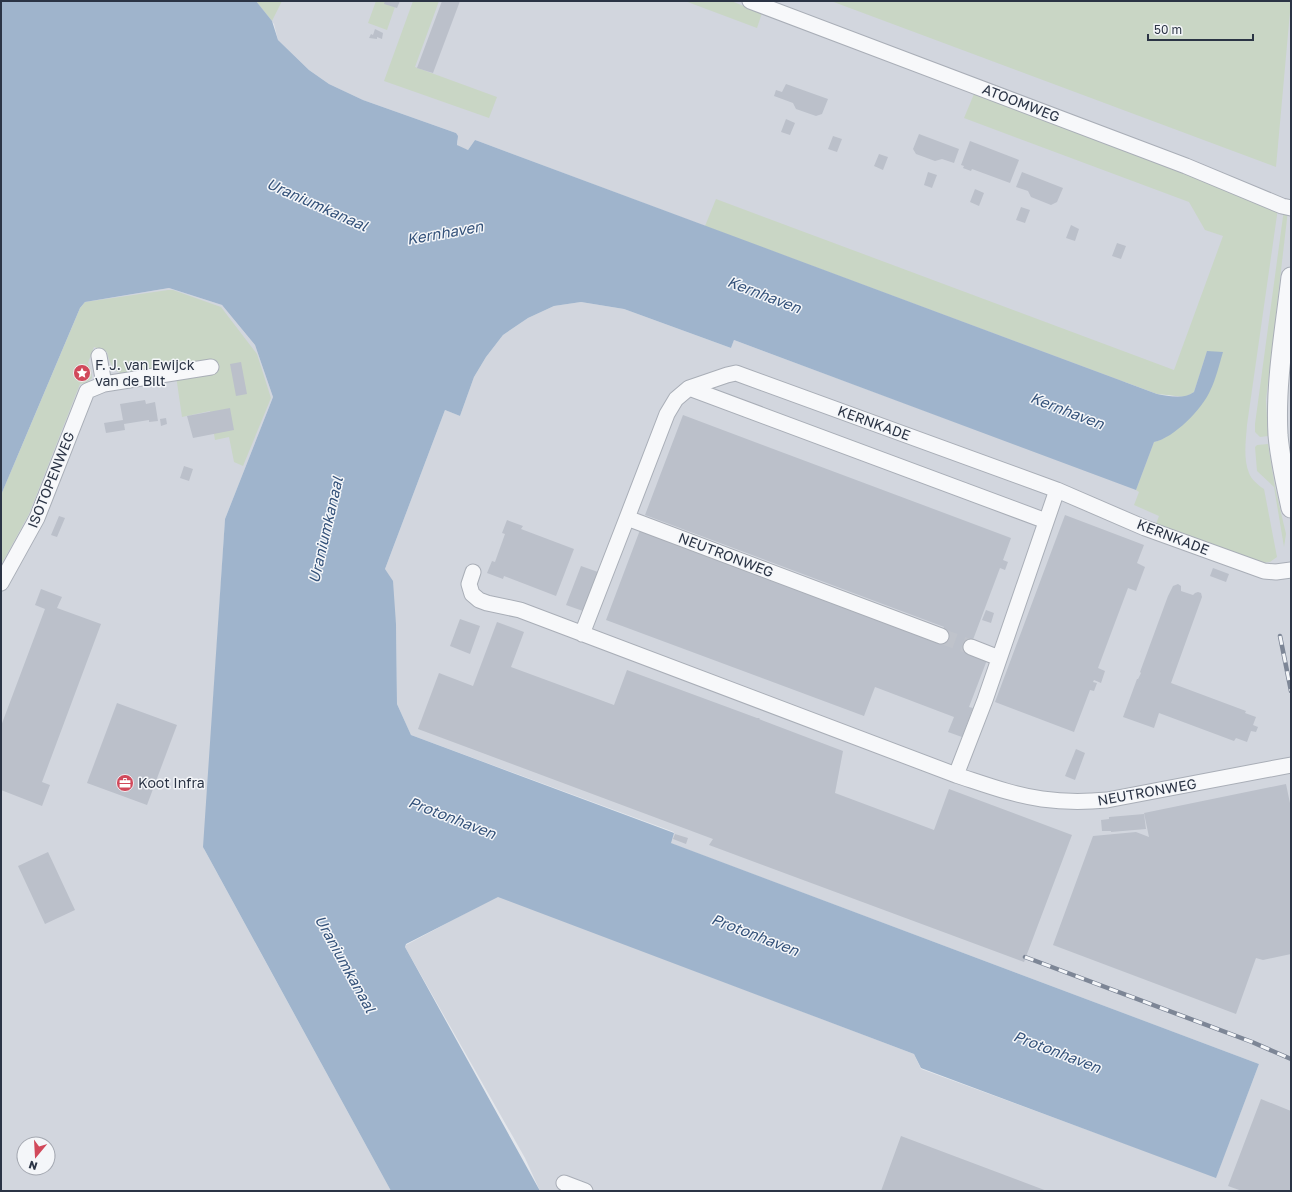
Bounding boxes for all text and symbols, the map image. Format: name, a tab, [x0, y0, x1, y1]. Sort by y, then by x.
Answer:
scale bar	[1148, 16, 1253, 42]
text: 50 m	[1154, 22, 1182, 37]
street label: ATOOMWEG	[980, 80, 1062, 125]
water label: Uraniumkanaal	[264, 174, 372, 235]
water label: Kernhaven	[405, 216, 485, 248]
water label: Kernhaven	[725, 272, 804, 317]
place label: F. J. van Ewijck van de Bilt	[95, 356, 195, 389]
place icon: F. J. van Ewijck van de Bilt	[72, 363, 92, 383]
water label: Kernhaven	[1028, 388, 1107, 433]
street label: KERNKADE	[836, 402, 913, 444]
street label: ISOTOPENWEG	[23, 429, 78, 530]
water label: Uraniumkanaal	[304, 474, 346, 585]
street label: KERNKADE	[1135, 515, 1212, 558]
street label: NEUTRONWEG	[676, 529, 776, 580]
office icon: Koot Infra	[115, 773, 135, 793]
place label: Koot Infra	[138, 774, 205, 791]
street label: NEUTRONWEG	[1096, 774, 1198, 809]
water label: Protonhaven	[406, 792, 499, 842]
water label: Protonhaven	[709, 909, 802, 959]
water label: Uraniumkanaal	[312, 912, 381, 1016]
water label: Protonhaven	[1011, 1026, 1104, 1076]
north arrow	[16, 1136, 56, 1176]
text: N	[27, 1159, 39, 1173]

